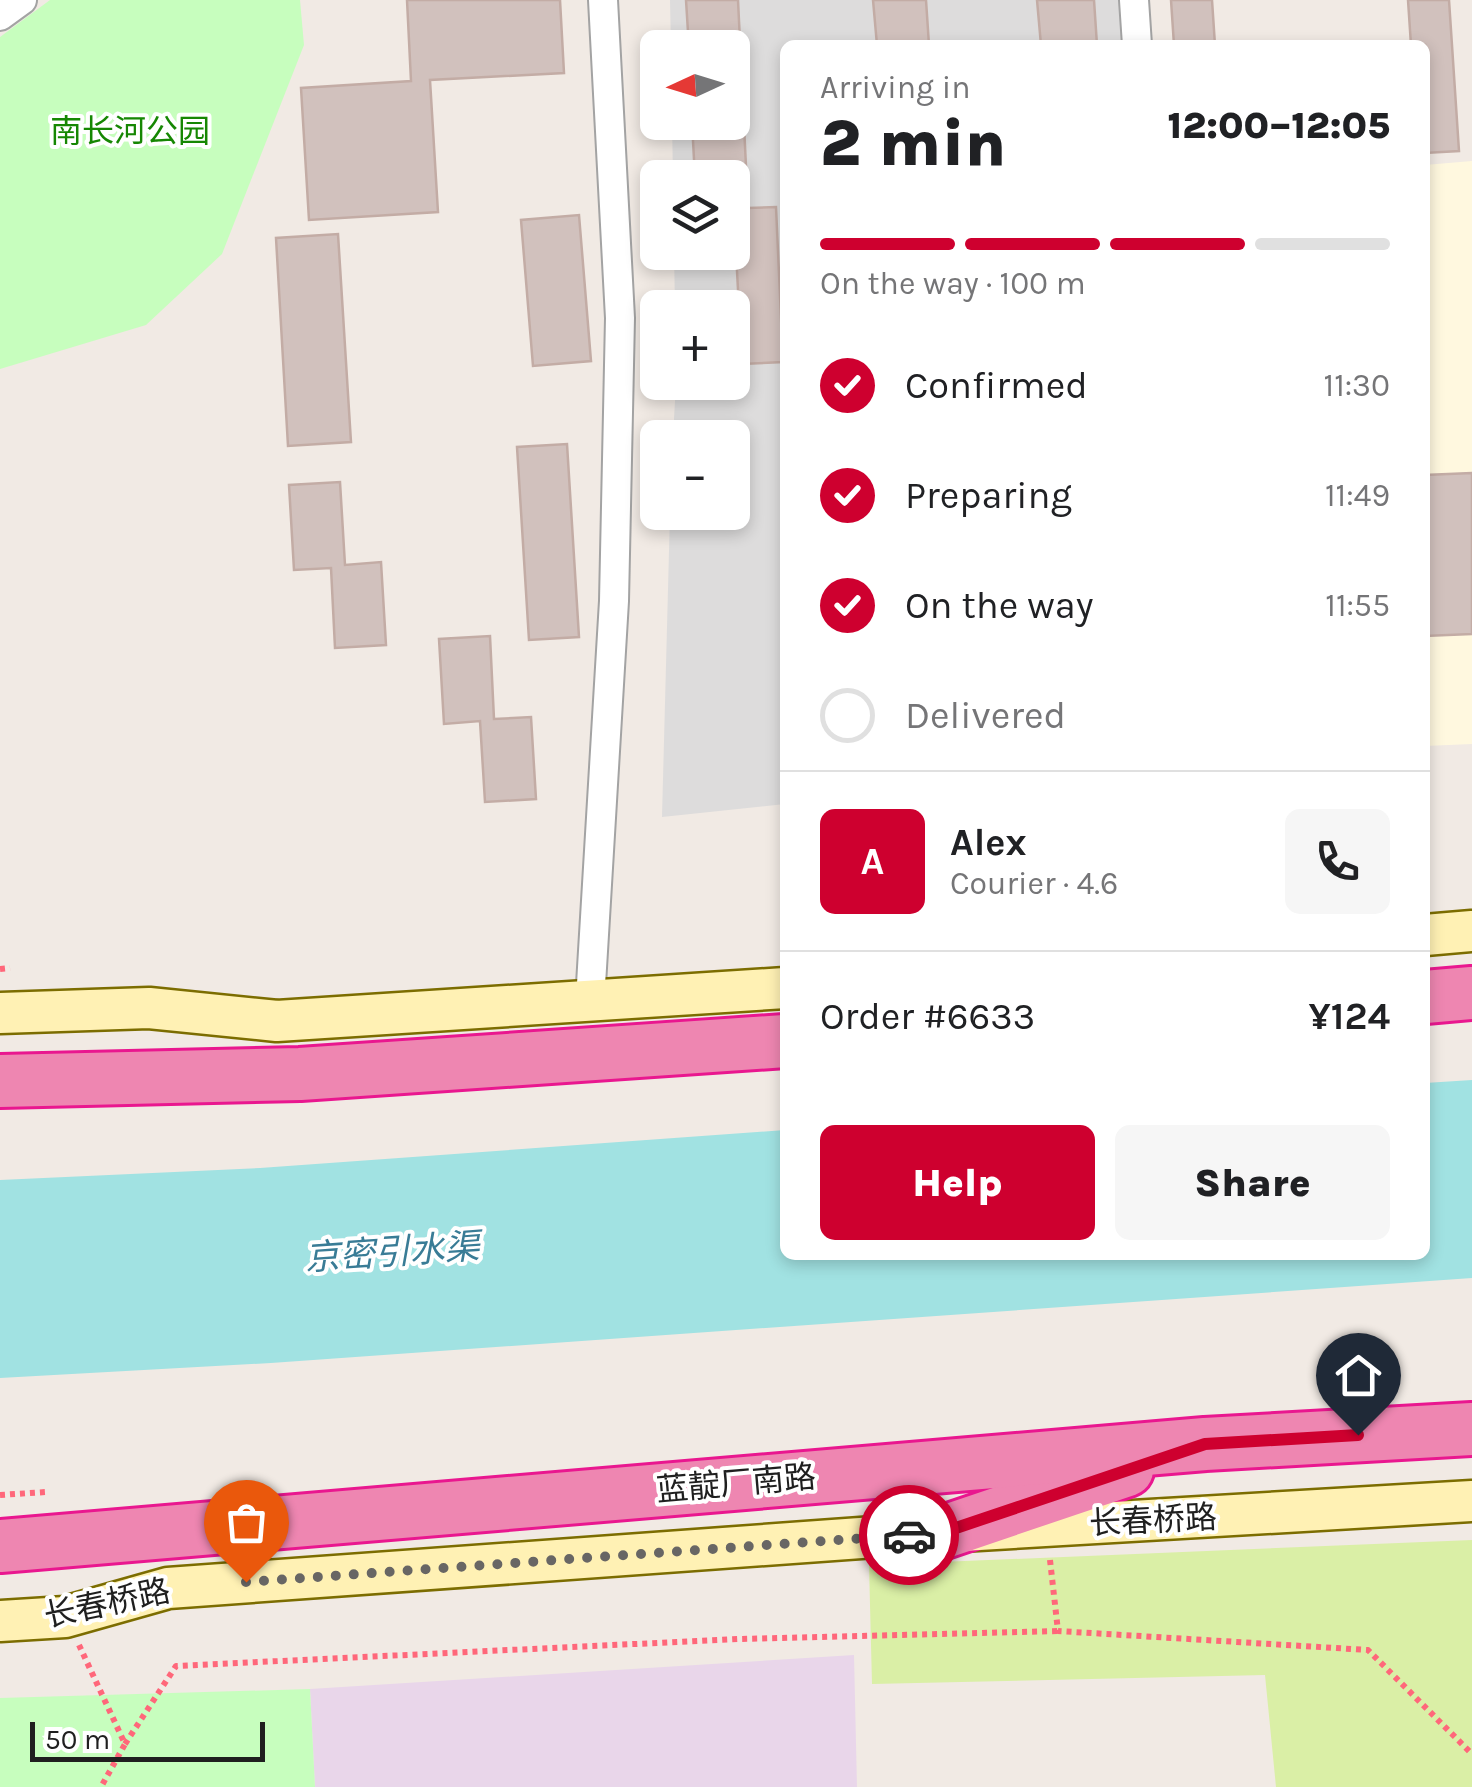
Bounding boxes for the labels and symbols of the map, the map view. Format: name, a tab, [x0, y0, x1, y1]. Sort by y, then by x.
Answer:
north arrow	[640, 30, 750, 140]
park label: 南长河公园	[50, 113, 210, 150]
water label: 京密引水渠	[303, 1226, 486, 1279]
pin	[1316, 1333, 1401, 1436]
street label: 蓝靛厂南路	[655, 1458, 817, 1509]
pin	[204, 1480, 289, 1583]
courier	[859, 1485, 959, 1585]
street label: 长春桥路	[1088, 1499, 1218, 1542]
street label: 长春桥路	[41, 1572, 174, 1635]
scale bar	[30, 1717, 265, 1762]

